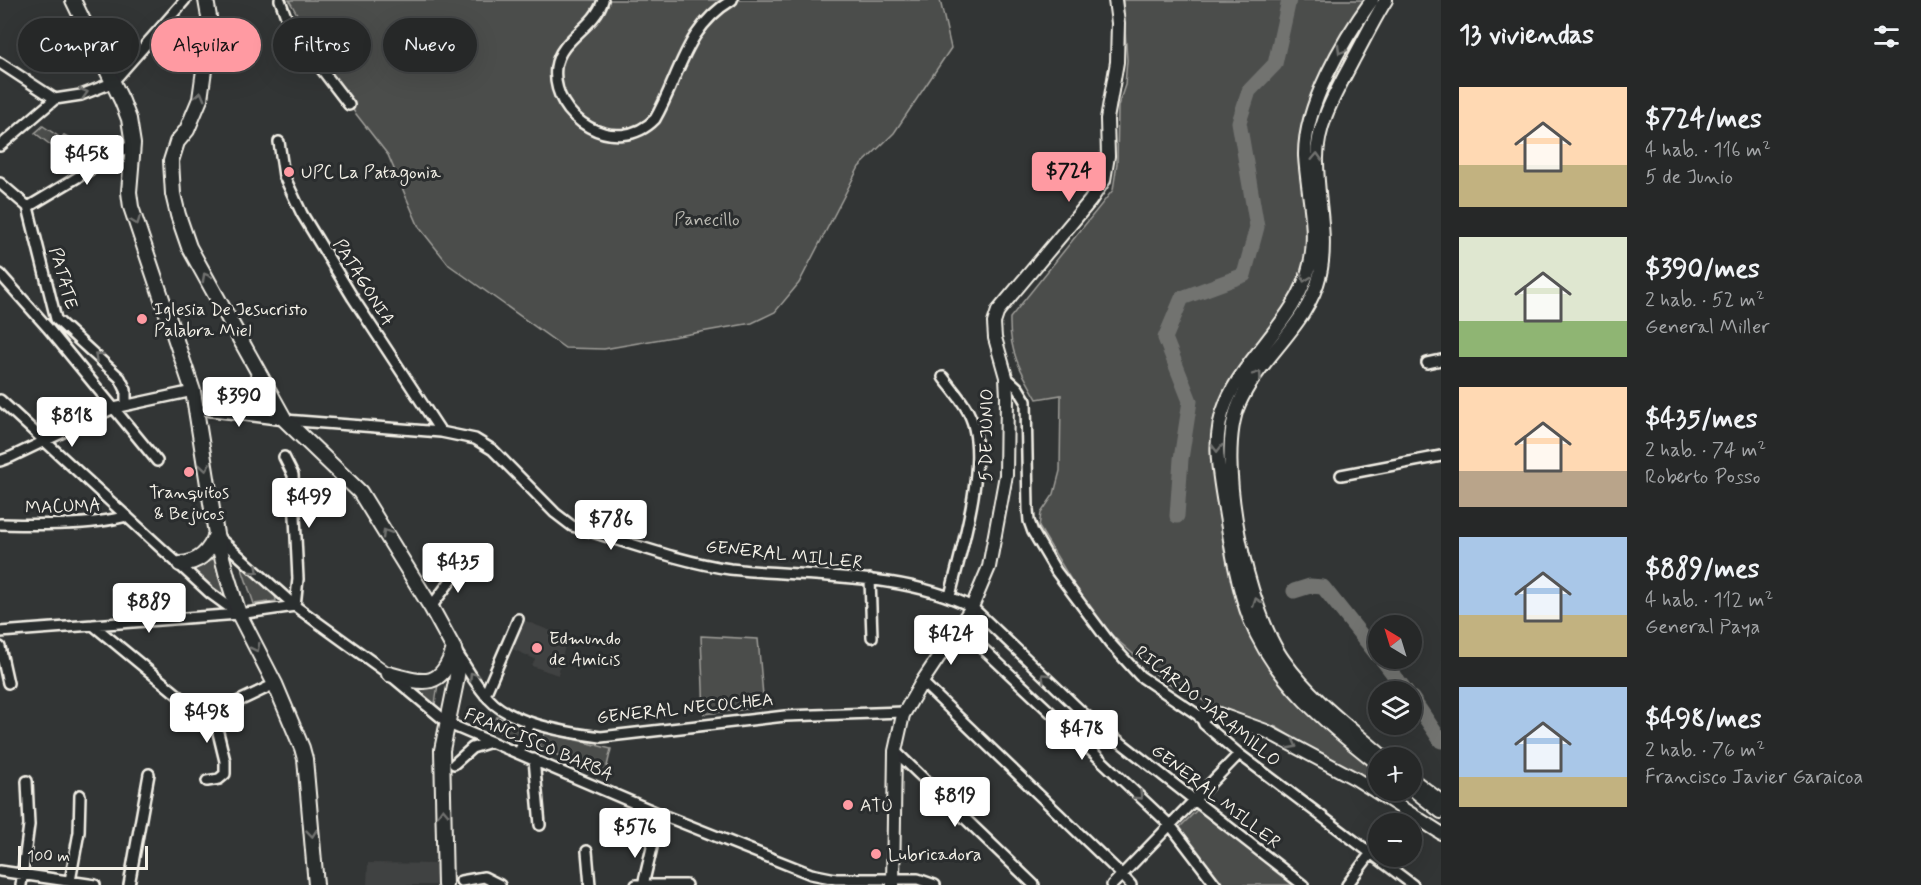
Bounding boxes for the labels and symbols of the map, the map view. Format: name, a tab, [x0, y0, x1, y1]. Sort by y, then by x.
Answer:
one-way arrow	[1337, 44, 1348, 54]
one-way arrow	[78, 88, 89, 100]
one-way arrow	[193, 91, 205, 102]
pin: $458	[51, 135, 123, 186]
pin: $724	[1033, 152, 1105, 203]
one-way arrow	[1311, 153, 1324, 162]
place label: UPC La Patagonia	[301, 161, 441, 186]
marker: UPC La Patagonia	[282, 165, 296, 179]
park label: Panecillo	[674, 208, 740, 232]
one-way arrow	[129, 215, 141, 226]
street label: PATAGONIA	[327, 235, 399, 331]
street label: PATATE	[43, 244, 83, 312]
one-way arrow	[1300, 272, 1312, 283]
one-way arrow	[202, 273, 213, 283]
place label: Iglesia De Jesucristo Palabra Miel	[154, 298, 308, 343]
marker: Iglesia De Jesucristo Palabra Miel	[135, 312, 149, 326]
one-way arrow	[95, 352, 105, 363]
one-way arrow	[1250, 371, 1261, 382]
pin: $390	[203, 377, 275, 428]
street label: 5 DE JUNIO	[974, 388, 1000, 482]
pin: $818	[36, 397, 108, 448]
one-way arrow	[1211, 443, 1223, 452]
one-way arrow	[199, 462, 211, 472]
marker: Tranquitos & Bejucos	[182, 465, 196, 479]
pin: $499	[273, 478, 345, 529]
place label: Tranquitos & Bejucos	[149, 481, 229, 526]
street label: MACUMA	[25, 494, 101, 520]
pin: $786	[575, 500, 647, 551]
one-way arrow	[381, 529, 393, 539]
street label: GENERAL MILLER	[704, 535, 864, 575]
pin: $435	[422, 543, 494, 594]
one-way arrow	[248, 563, 259, 574]
pin: $889	[113, 583, 185, 634]
one-way arrow	[1251, 597, 1264, 608]
pin: $424	[915, 615, 987, 666]
north arrow	[1368, 615, 1422, 669]
place label: Edmundo de Amicis	[549, 627, 621, 672]
marker: Edmundo de Amicis	[530, 641, 544, 655]
street label: RICARDO JARAMILLO	[1130, 641, 1285, 773]
one-way arrow	[249, 642, 261, 653]
one-way arrow	[469, 672, 480, 683]
one-way arrow	[1042, 673, 1052, 684]
street label: GENERAL NECOCHEA	[595, 688, 775, 730]
pin: $498	[171, 693, 243, 744]
street label: FRANCISCO BARBA	[461, 703, 617, 787]
pin: $478	[1046, 710, 1118, 761]
one-way arrow	[1287, 738, 1297, 749]
street label: GENERAL MILLER	[1146, 739, 1285, 855]
pin: $819	[919, 777, 991, 828]
one-way arrow	[1132, 789, 1143, 800]
place label: ATU	[860, 794, 893, 818]
marker: ATU	[841, 798, 855, 812]
one-way arrow	[437, 807, 450, 816]
pin: $576	[599, 808, 671, 859]
one-way arrow	[305, 828, 318, 837]
scale bar	[18, 843, 148, 870]
place label: Lubricadora	[888, 843, 982, 867]
marker: Lubricadora	[869, 847, 883, 861]

